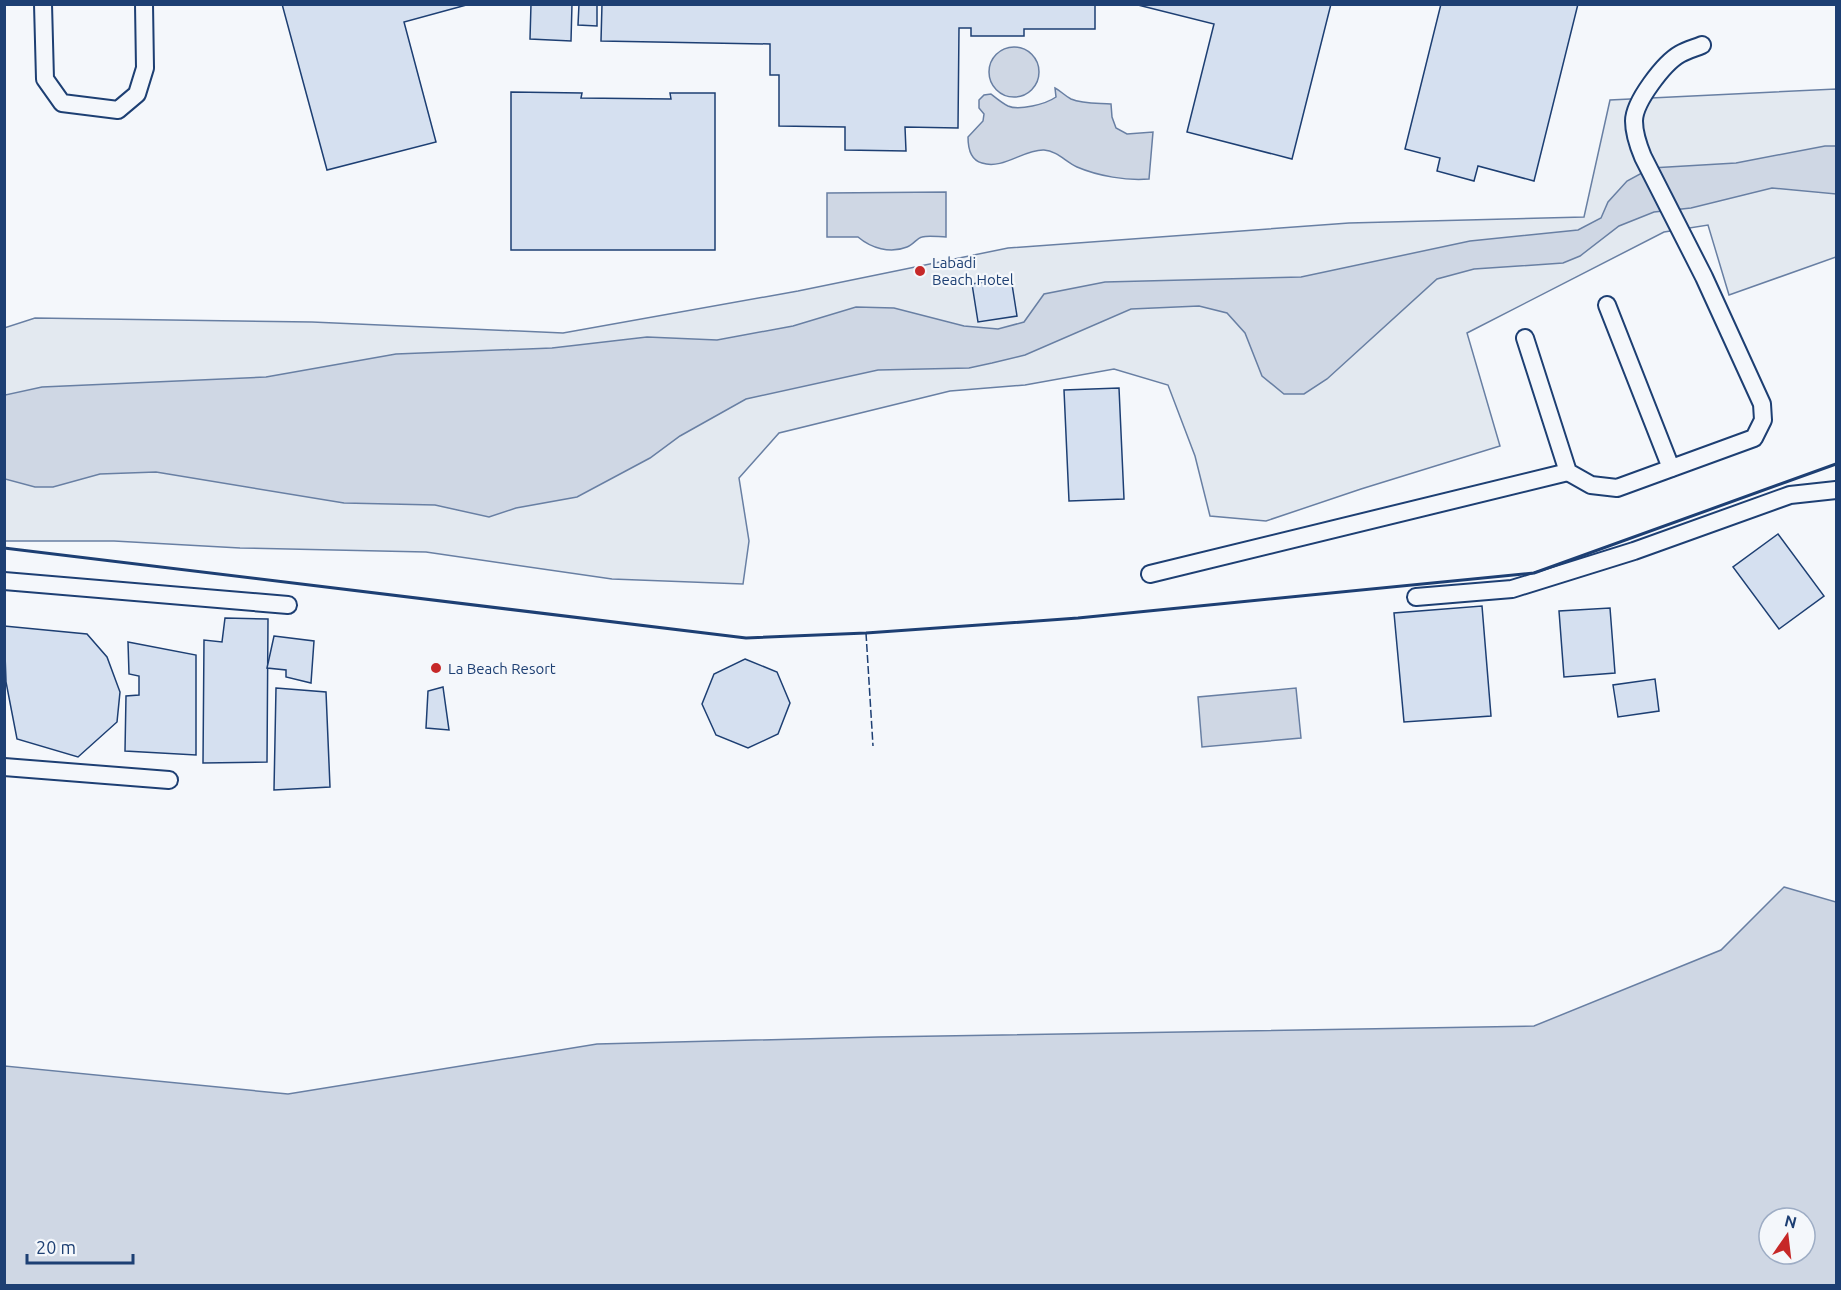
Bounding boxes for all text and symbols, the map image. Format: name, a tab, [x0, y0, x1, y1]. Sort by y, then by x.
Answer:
place label: Labadi Beach Hotel	[932, 254, 1014, 288]
marker: Labadi Beach Hotel	[913, 264, 927, 278]
place label: La Beach Resort	[448, 660, 556, 677]
marker: La Beach Resort	[429, 661, 443, 675]
north arrow	[1757, 1206, 1817, 1266]
text: N	[1783, 1211, 1799, 1232]
scale bar	[27, 1227, 134, 1265]
text: 20 m	[36, 1237, 76, 1257]

